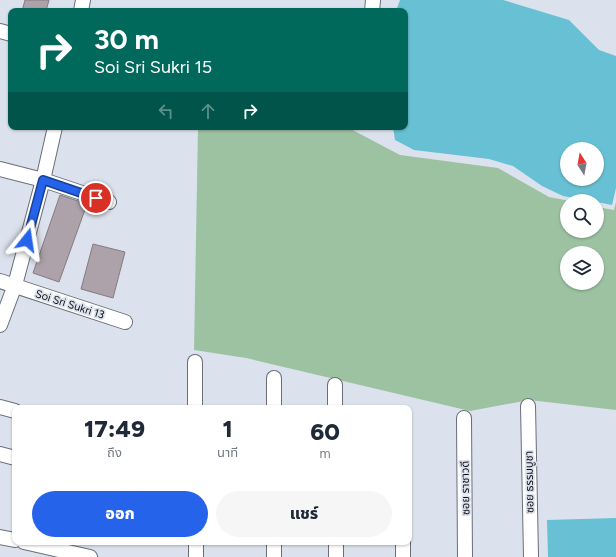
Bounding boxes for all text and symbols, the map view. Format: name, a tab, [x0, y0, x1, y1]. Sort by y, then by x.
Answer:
text: 30 m	[94, 22, 159, 56]
icon: right	[28, 24, 80, 76]
text: Soi Sri Sukri 15	[94, 56, 212, 78]
icon: left	[155, 100, 177, 122]
icon: ahead	[197, 100, 219, 122]
icon: right	[239, 100, 261, 122]
north arrow	[560, 142, 604, 186]
map controls	[560, 142, 604, 290]
pin	[79, 181, 113, 215]
icon: arrive	[85, 187, 107, 209]
button: search	[560, 194, 604, 238]
position arrow	[6, 219, 48, 261]
button: layers	[560, 246, 604, 290]
street label: Soi Sri Sukri 13	[34, 287, 106, 322]
text: 17:49	[84, 414, 145, 443]
text: 1	[222, 414, 233, 443]
text: 60	[310, 417, 340, 446]
text: ถึง	[107, 445, 122, 460]
text: นาที	[217, 445, 238, 460]
text: m	[320, 446, 331, 461]
street label: ซอย ธรรมบูชา	[522, 451, 537, 513]
street label: ซอย ราชาวดี	[459, 461, 472, 515]
button: ออก	[32, 491, 208, 537]
button: แชร์	[216, 491, 392, 537]

